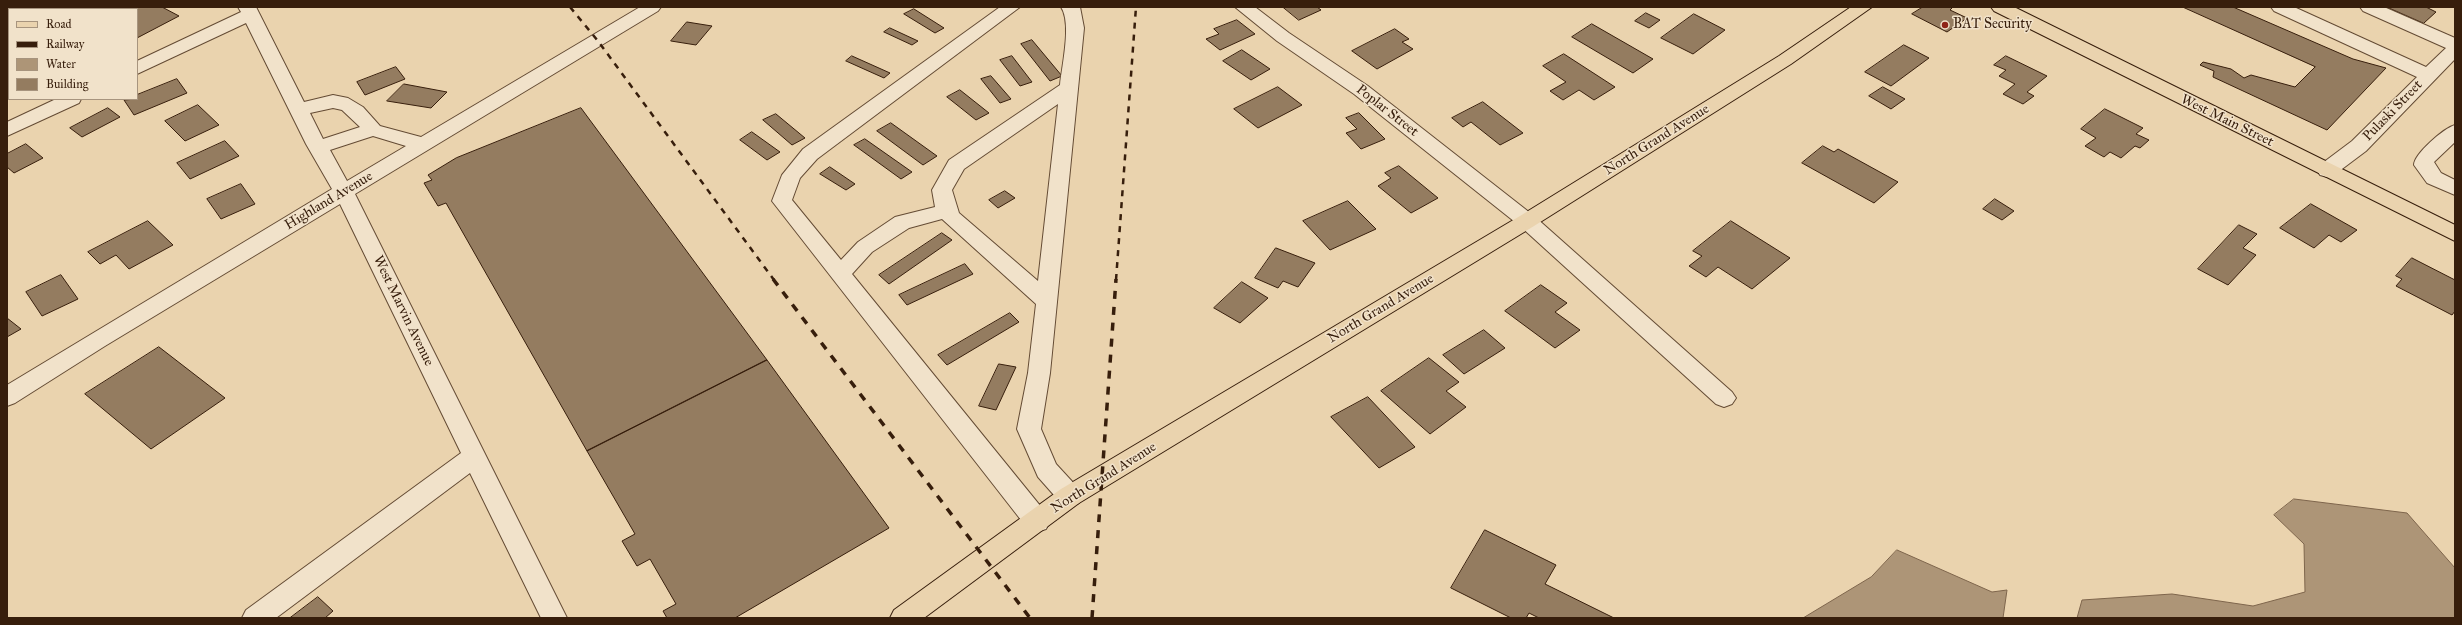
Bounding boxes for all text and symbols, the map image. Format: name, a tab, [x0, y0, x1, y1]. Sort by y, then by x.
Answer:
legend	[8, 8, 138, 100]
text: Road	[46, 17, 72, 31]
place label: BAT Security	[1953, 17, 2032, 33]
marker: BAT Security	[1940, 20, 1950, 30]
text: Railway	[46, 37, 84, 51]
text: Water	[46, 57, 76, 71]
text: Building	[46, 77, 88, 91]
street label: Pulaski Street	[2360, 77, 2426, 145]
street label: Poplar Street	[1352, 81, 1422, 141]
street label: West Main Street	[2178, 91, 2276, 151]
street label: North Grand Avenue	[1601, 101, 1713, 179]
street label: Highland Avenue	[282, 168, 376, 234]
street label: West Marvin Avenue	[369, 253, 437, 369]
street label: North Grand Avenue	[1325, 271, 1437, 347]
street label: North Grand Avenue	[1048, 439, 1160, 517]

